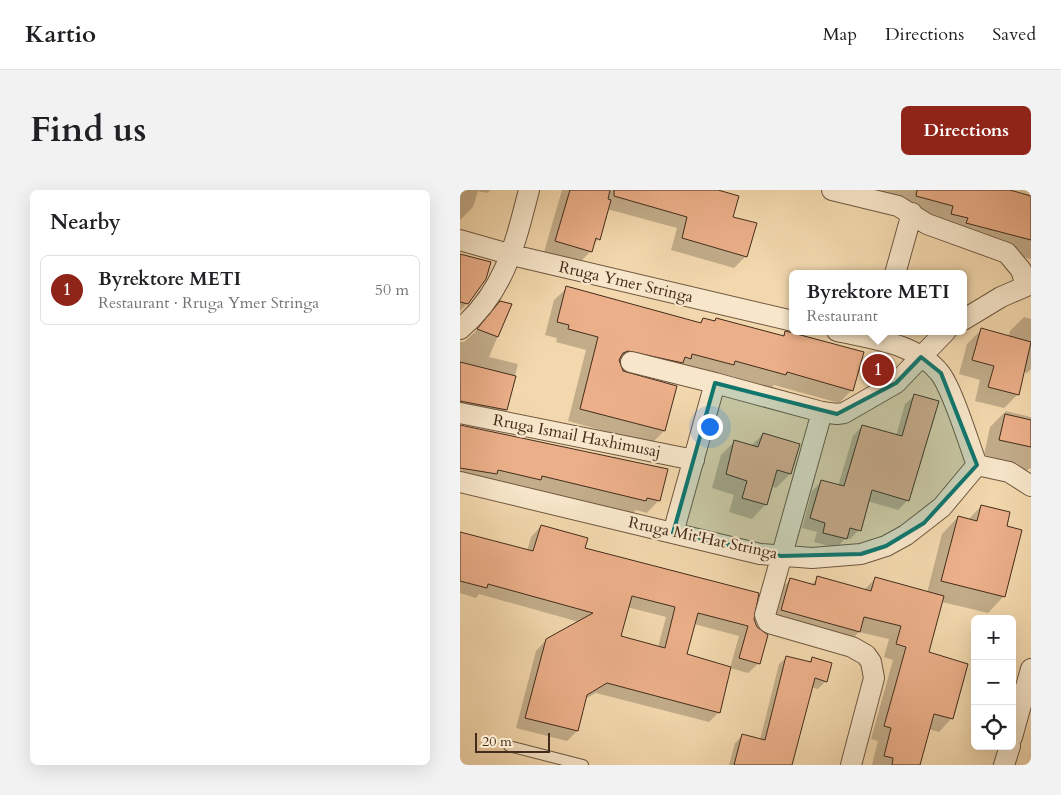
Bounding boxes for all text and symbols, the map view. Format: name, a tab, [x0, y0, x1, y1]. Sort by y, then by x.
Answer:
text: Kartio	[25, 18, 96, 51]
text: Map	[823, 22, 857, 47]
text: Directions	[885, 22, 964, 47]
text: Saved	[992, 22, 1036, 47]
text: Find us	[30, 106, 146, 154]
button: Directions	[901, 106, 1031, 155]
text: Nearby	[50, 208, 121, 237]
street label: Rruga Ymer Stringa	[557, 256, 695, 308]
text: Byrektore METI	[98, 266, 241, 292]
popup	[789, 270, 967, 335]
text: 1	[63, 279, 71, 301]
text: 50 m	[375, 279, 409, 301]
text: Byrektore METI	[806, 279, 950, 305]
text: Restaurant · Rruga Ymer Stringa	[98, 292, 319, 314]
text: Restaurant	[806, 305, 878, 327]
pin: 1	[862, 351, 894, 389]
street label: Rruga Ismail Haxhimusaj	[491, 409, 663, 463]
your location	[697, 414, 723, 440]
street label: Rruga Mit'Hat Stringa	[626, 511, 780, 565]
map controls	[971, 615, 1016, 750]
button: +	[971, 615, 1016, 660]
button: −	[971, 660, 1016, 705]
button: locate	[971, 705, 1016, 750]
scale bar	[475, 730, 550, 753]
text: 20 m	[482, 732, 512, 751]

